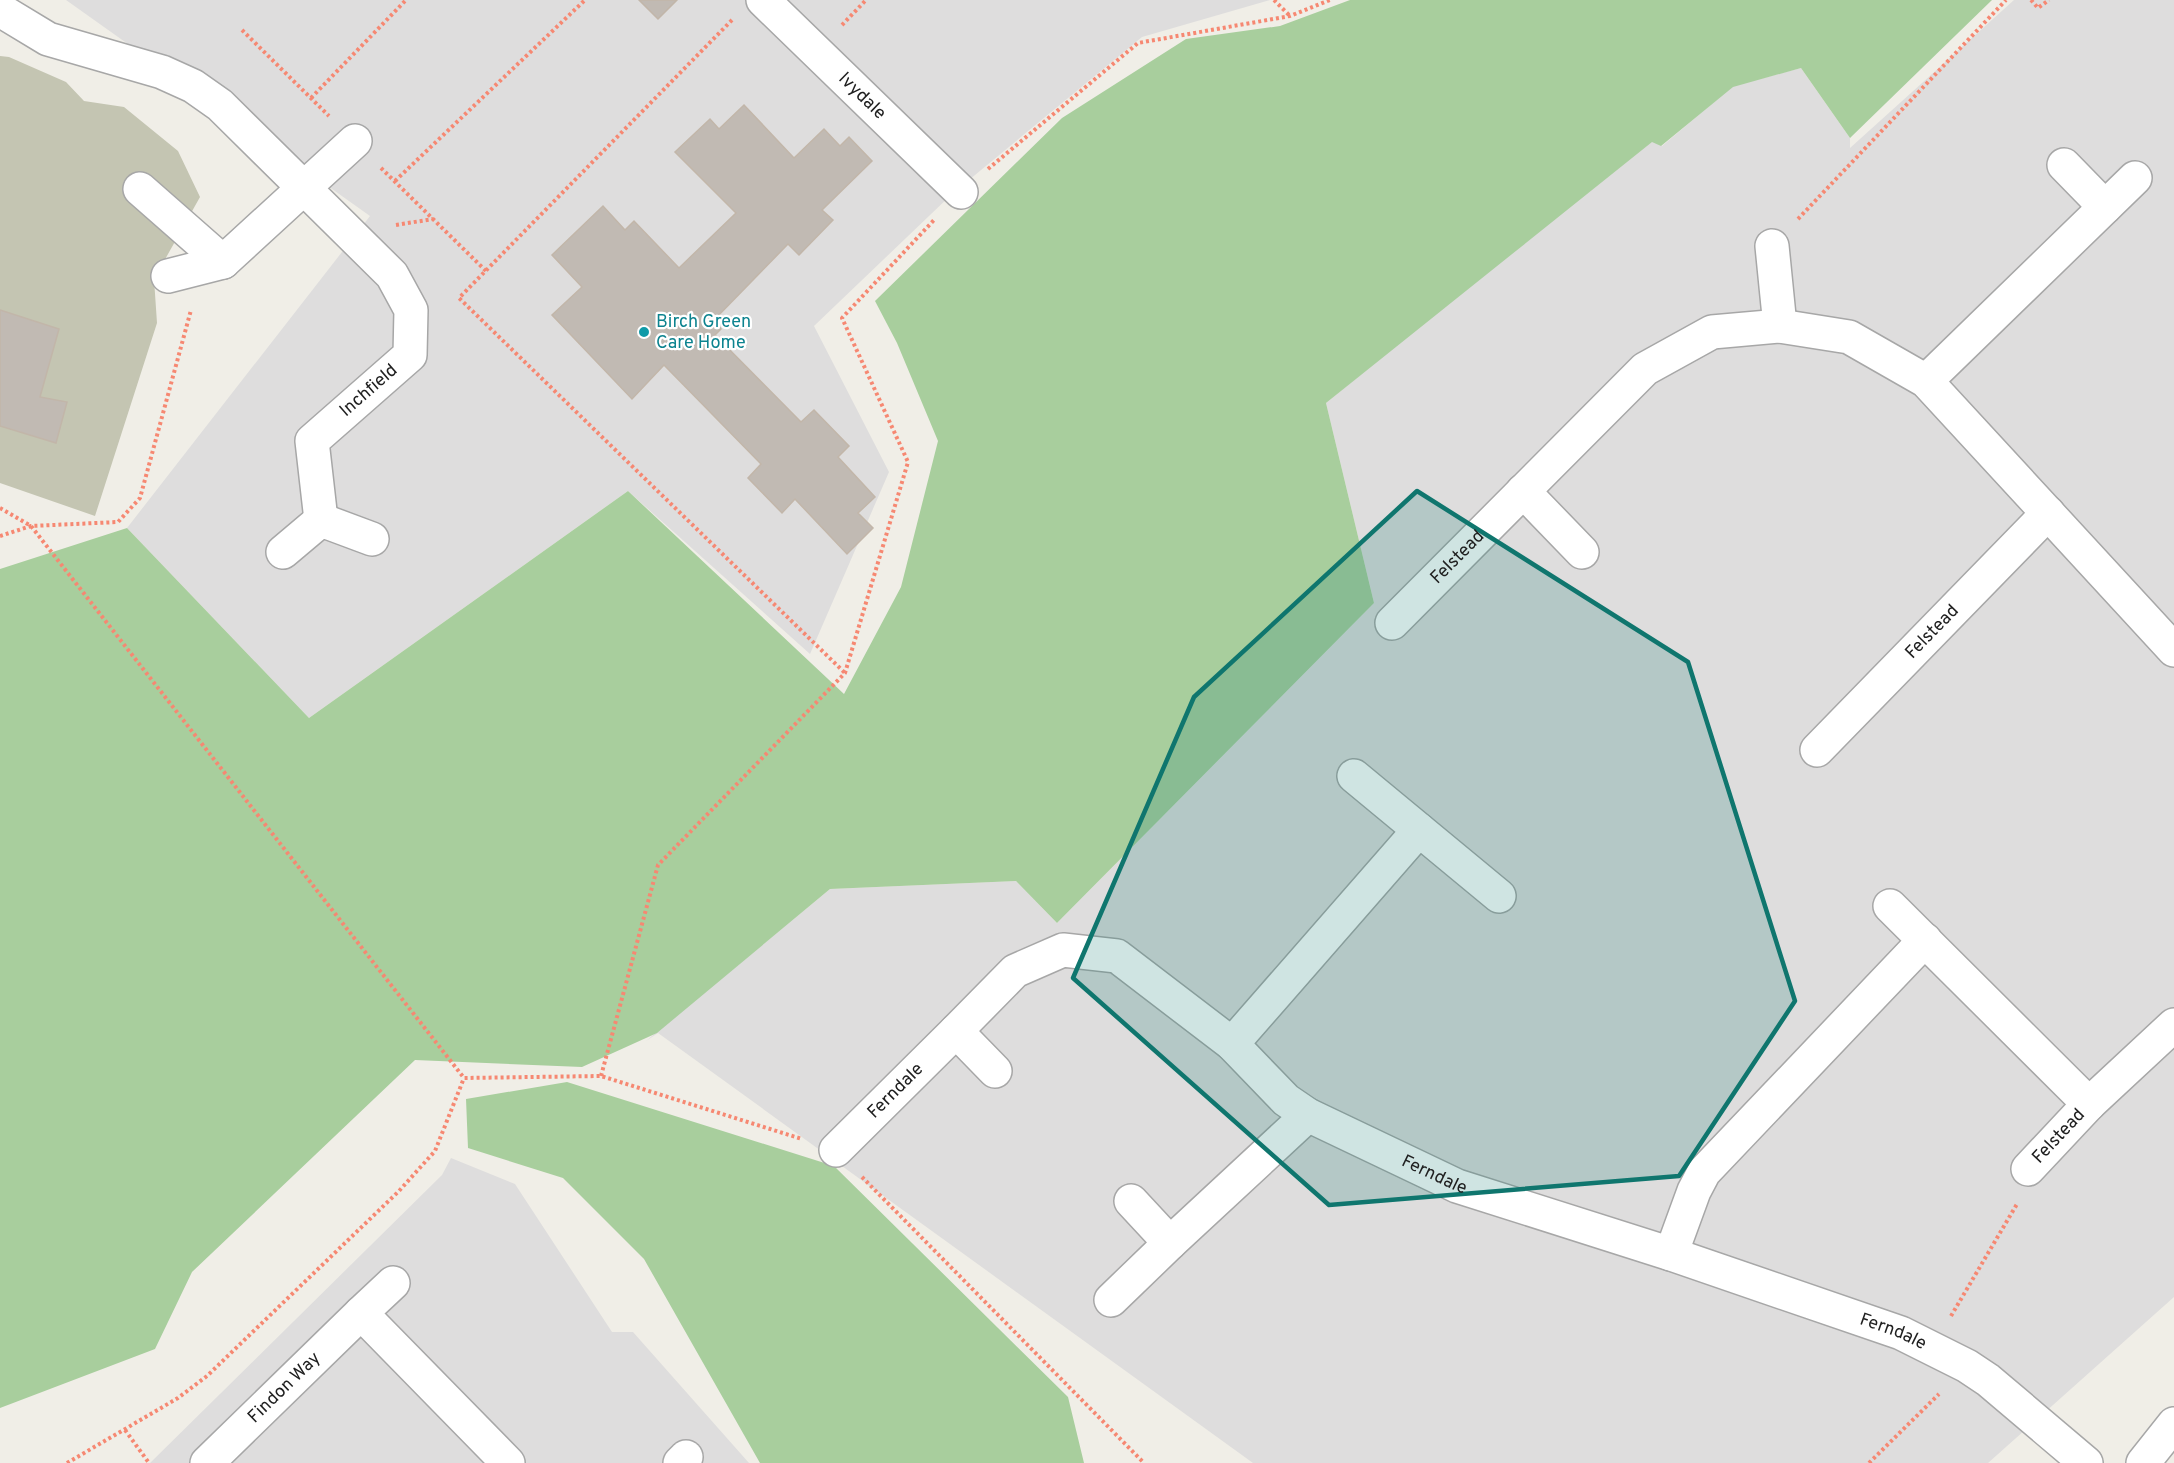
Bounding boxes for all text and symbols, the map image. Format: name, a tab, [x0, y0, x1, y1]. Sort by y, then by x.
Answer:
street label: Ivydale	[833, 68, 891, 125]
place label: Birch Green Care Home	[656, 311, 751, 355]
marker: Birch Green Care Home	[637, 325, 651, 339]
street label: Inchfield	[335, 359, 403, 423]
street label: Felstead	[1426, 525, 1490, 589]
street label: Felstead	[1900, 600, 1964, 664]
street label: Ferndale	[863, 1058, 929, 1124]
street label: Felstead	[2027, 1104, 2090, 1169]
street label: Ferndale	[1398, 1150, 1470, 1200]
street label: Ferndale	[1857, 1308, 1930, 1355]
street label: Findon Way	[243, 1347, 326, 1428]

